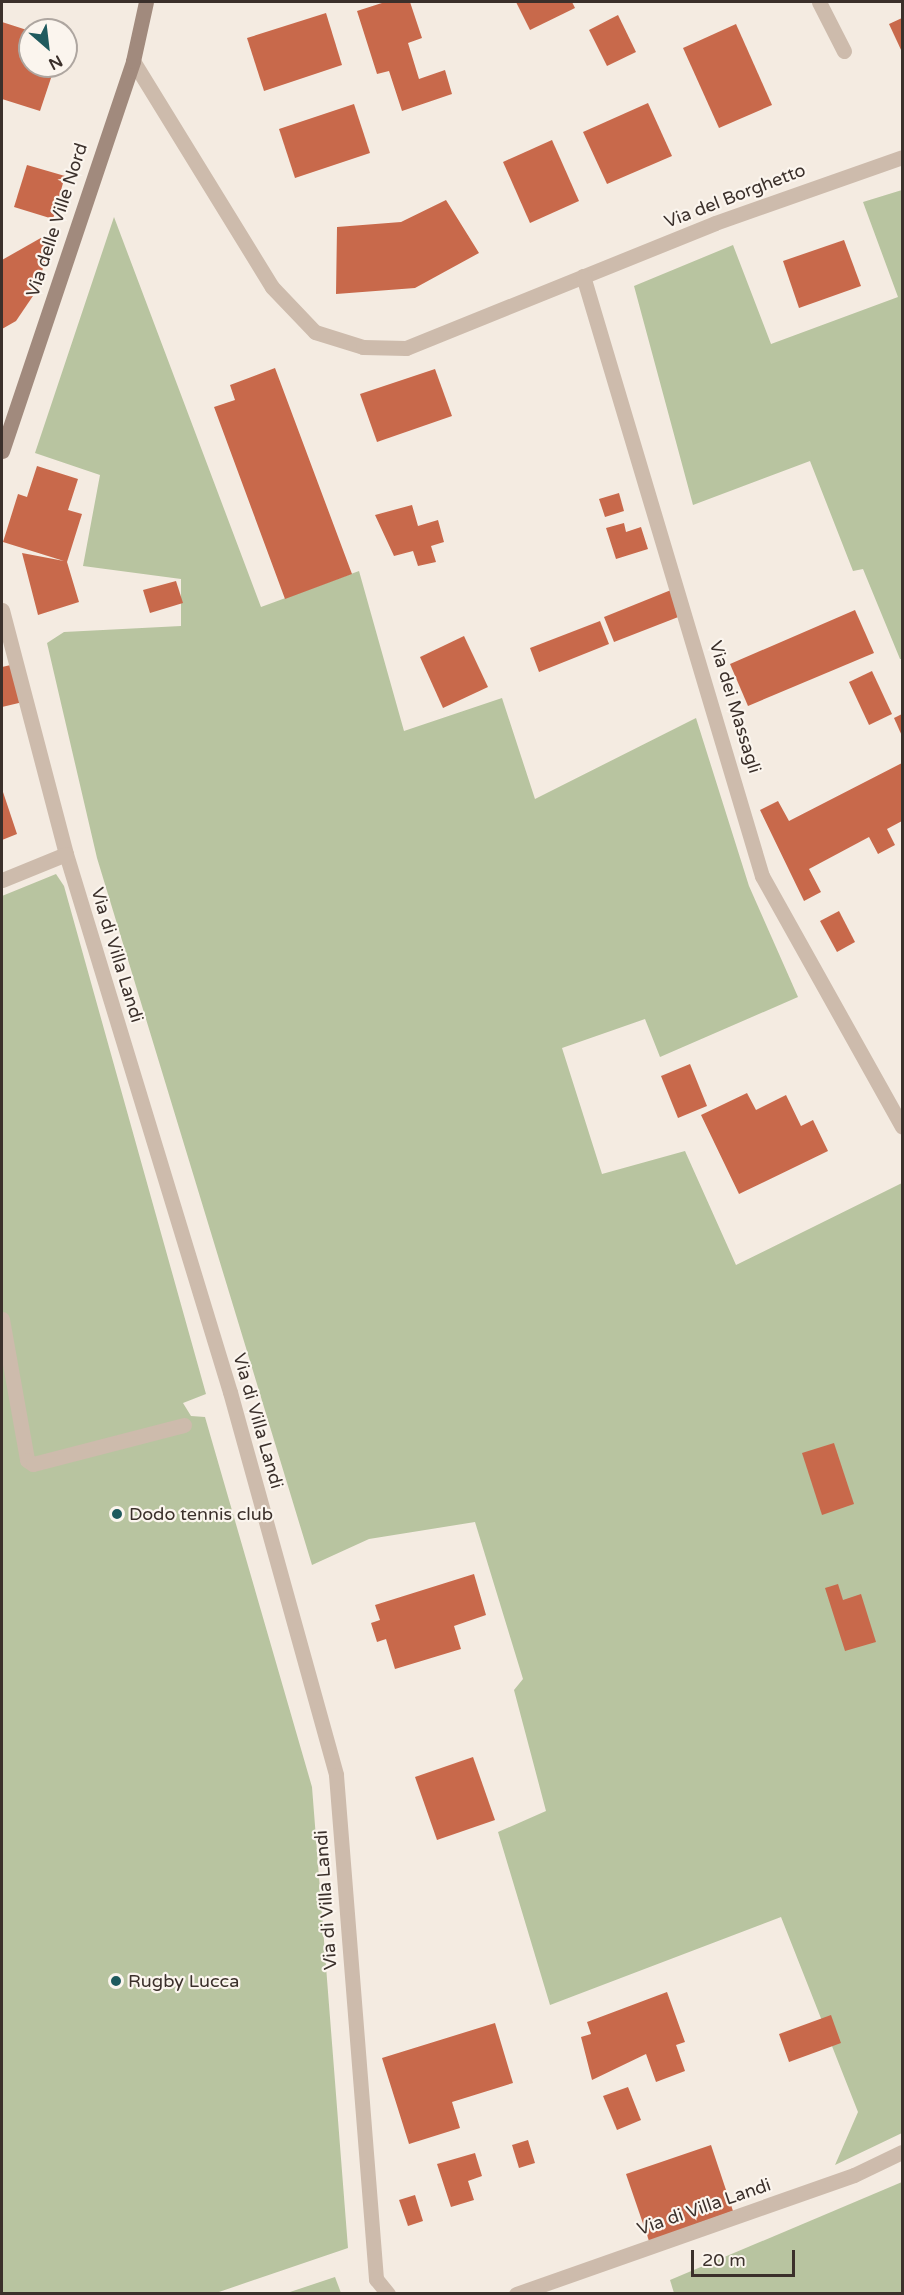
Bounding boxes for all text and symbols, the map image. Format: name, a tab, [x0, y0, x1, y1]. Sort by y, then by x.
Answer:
north arrow	[18, 18, 78, 78]
text: N	[45, 50, 66, 74]
street label: Via delle Ville Nord	[22, 140, 92, 300]
street label: Via del Borghetto	[661, 159, 809, 233]
street label: Via dei Massagli	[705, 638, 765, 776]
street label: Via di Villa Landi	[86, 885, 148, 1025]
street label: Via di Villa Landi	[228, 1351, 288, 1491]
place label: Dodo tennis club	[129, 1503, 273, 1525]
marker: Dodo tennis club	[110, 1507, 124, 1521]
street label: Via di Villa Landi	[310, 1829, 342, 1971]
place label: Rugby Lucca	[128, 1970, 239, 1992]
marker: Rugby Lucca	[109, 1974, 123, 1988]
street label: Via di Villa Landi	[634, 2174, 774, 2240]
scale bar	[694, 2238, 798, 2276]
text: 20 m	[702, 2249, 746, 2271]

